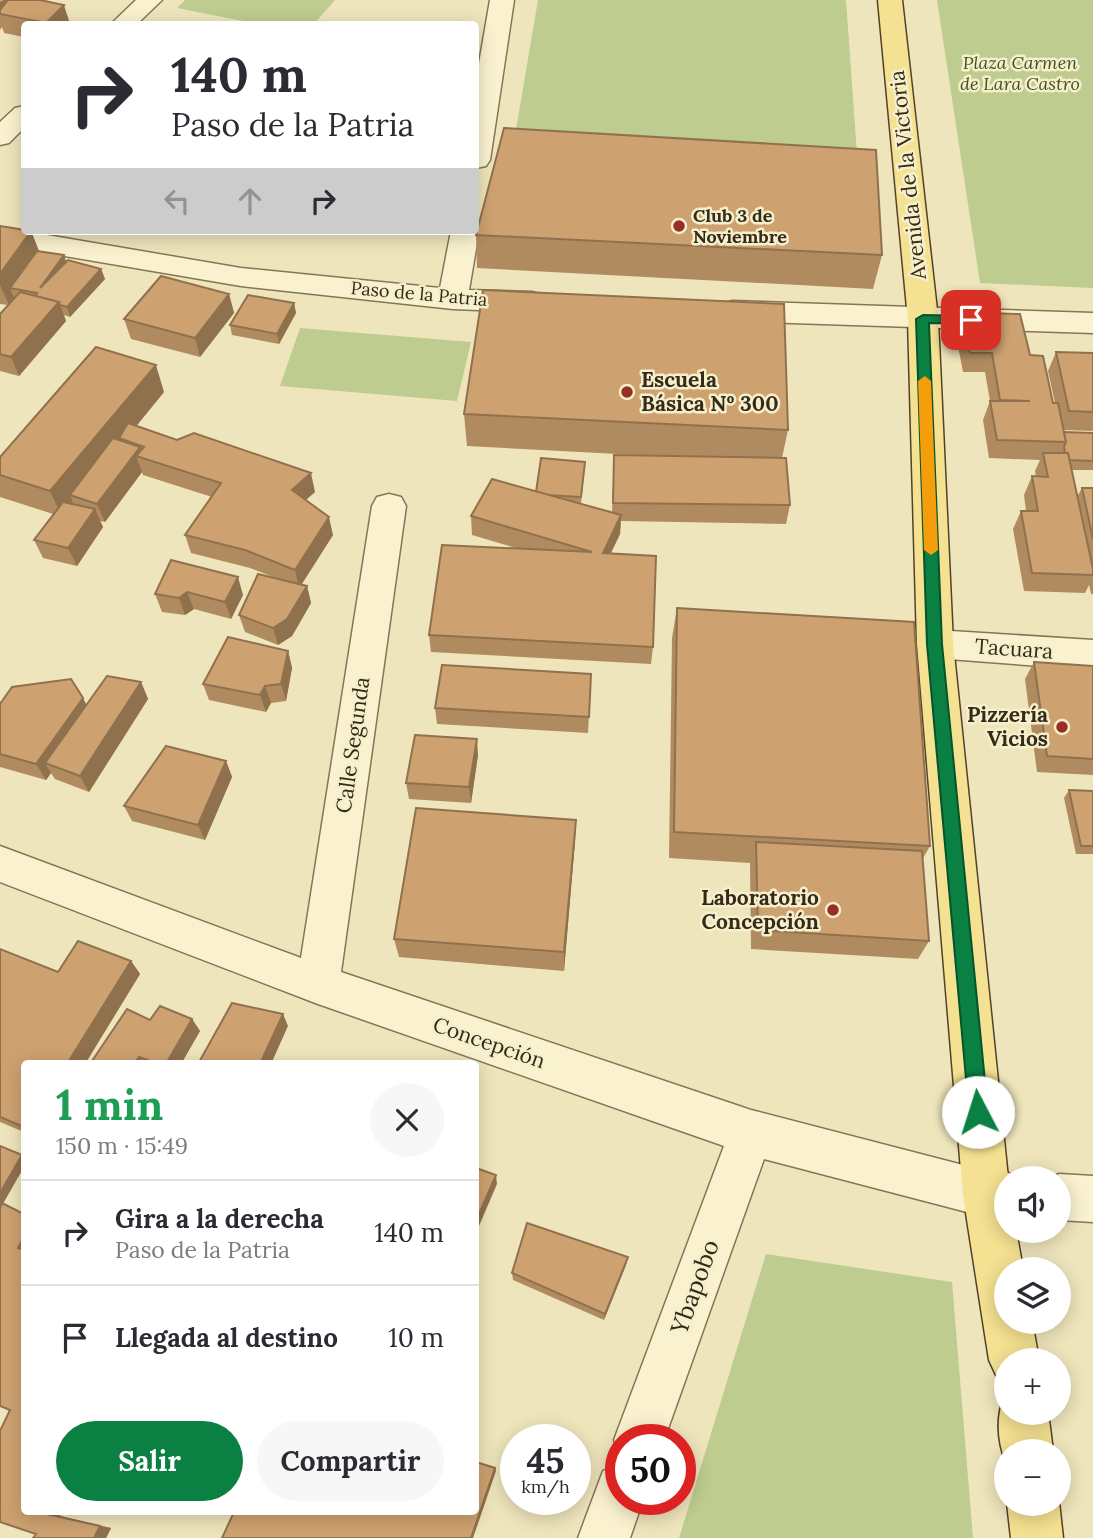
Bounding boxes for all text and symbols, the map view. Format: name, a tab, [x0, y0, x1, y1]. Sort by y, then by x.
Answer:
text: 140 m	[171, 43, 307, 105]
icon: right	[56, 49, 147, 140]
park label: Plaza Carmen de Lara Castro	[960, 51, 1080, 95]
street label: Avenida de la Victoria	[883, 69, 932, 282]
text: Paso de la Patria	[171, 104, 414, 145]
icon: left	[158, 182, 196, 220]
icon: ahead	[231, 182, 269, 220]
icon: right	[304, 182, 342, 220]
place label: Club 3 de Noviembre	[693, 204, 787, 248]
marker: Club 3 de Noviembre	[671, 218, 687, 234]
street label: Paso de la Patria	[350, 276, 488, 311]
pin	[941, 290, 1001, 350]
icon: arrive	[952, 301, 990, 339]
place label: Escuela Básica Nº 300	[641, 366, 779, 417]
marker: Escuela Básica Nº 300	[619, 384, 635, 400]
street label: Tacuara	[974, 632, 1054, 665]
street label: Calle Segunda	[330, 675, 375, 815]
place label: Pizzería Vicios	[967, 701, 1048, 752]
marker: Pizzería Vicios	[1054, 719, 1070, 735]
place label: Laboratorio Concepción	[701, 884, 819, 935]
marker: Laboratorio Concepción	[825, 902, 841, 918]
street label: Concepción	[430, 1011, 549, 1074]
position arrow	[941, 1075, 1015, 1149]
text: 1 min	[56, 1078, 163, 1132]
button: close	[370, 1083, 444, 1157]
text: 150 m · 15:49	[56, 1131, 188, 1160]
map controls	[994, 1166, 1071, 1516]
button: sound	[994, 1166, 1071, 1243]
text: Gira a la derecha	[115, 1202, 324, 1235]
icon: right	[56, 1214, 94, 1252]
text: 140 m	[374, 1216, 444, 1249]
text: Paso de la Patria	[115, 1235, 290, 1264]
street label: Ybapobo	[663, 1235, 726, 1339]
button: layers	[994, 1257, 1071, 1334]
icon: arrive	[56, 1319, 94, 1357]
text: Llegada al destino	[115, 1321, 338, 1354]
text: 10 m	[388, 1321, 444, 1354]
button: +	[994, 1348, 1071, 1425]
button: Salir	[56, 1421, 243, 1501]
button: Compartir	[257, 1421, 444, 1501]
speed limit sign: 50	[605, 1424, 696, 1515]
text: 45	[526, 1438, 565, 1483]
button: −	[994, 1439, 1071, 1516]
text: km/h	[521, 1475, 570, 1498]

